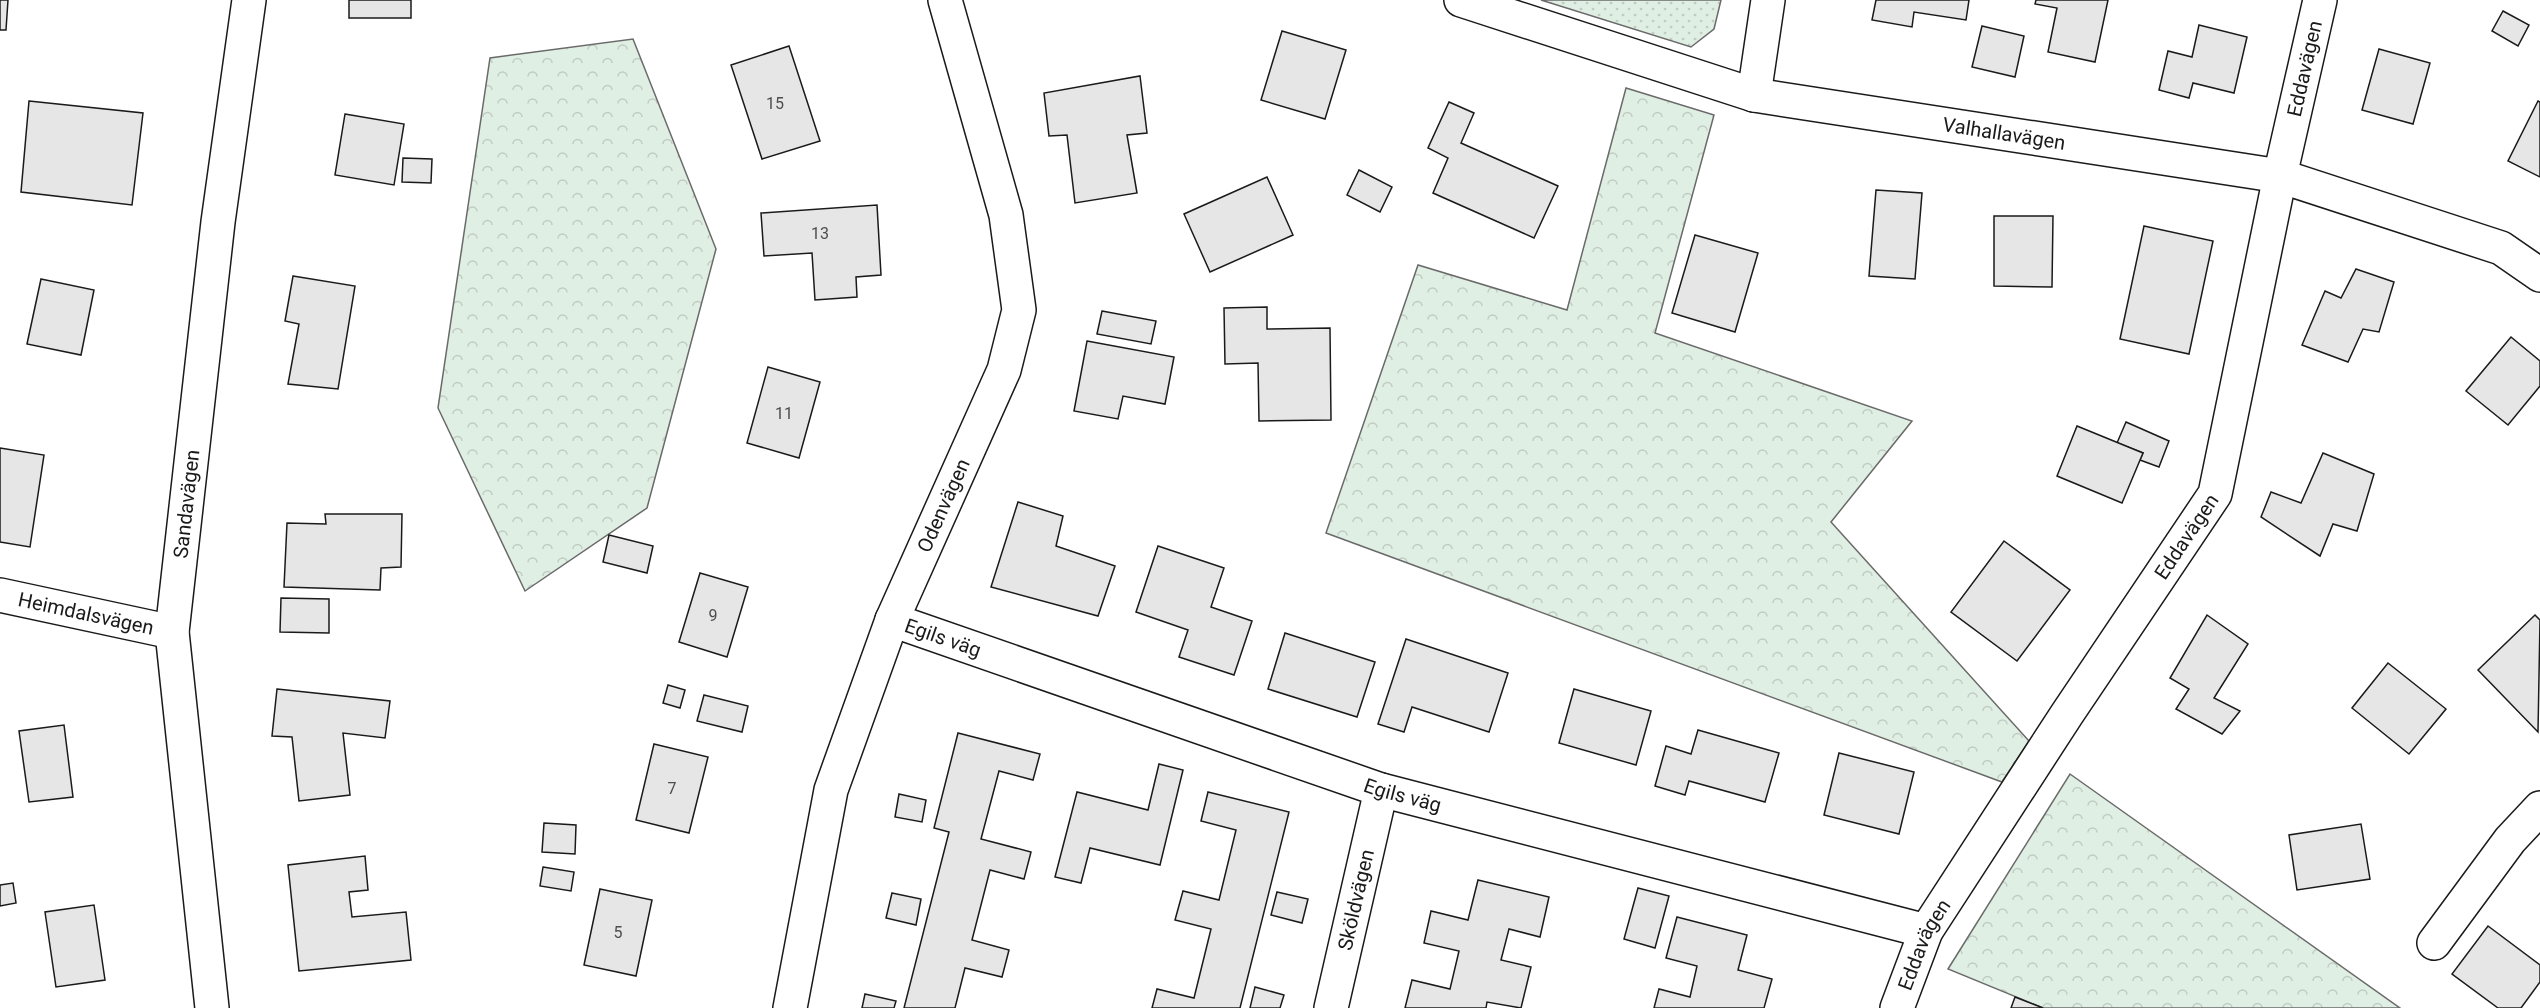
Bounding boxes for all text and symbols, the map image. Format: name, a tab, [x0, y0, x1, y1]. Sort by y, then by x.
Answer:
street label: Eddavägen	[2282, 18, 2327, 119]
house number: 15	[766, 94, 784, 113]
street label: Valhallavägen	[1941, 112, 2067, 155]
house number: 13	[811, 224, 829, 243]
house number: 11	[775, 404, 793, 423]
street label: Sandavägen	[168, 448, 204, 560]
street label: Odenvägen	[912, 455, 975, 556]
street label: Eddavägen	[2149, 489, 2224, 584]
street label: Heimdalsvägen	[16, 587, 156, 640]
house number: 9	[709, 606, 718, 625]
street label: Egils väg	[902, 613, 984, 662]
street label: Egils väg	[1361, 773, 1444, 817]
house number: 7	[668, 779, 677, 798]
street label: Sköldvägen	[1333, 847, 1379, 953]
street label: Eddavägen	[1893, 895, 1955, 993]
house number: 5	[614, 923, 623, 942]

